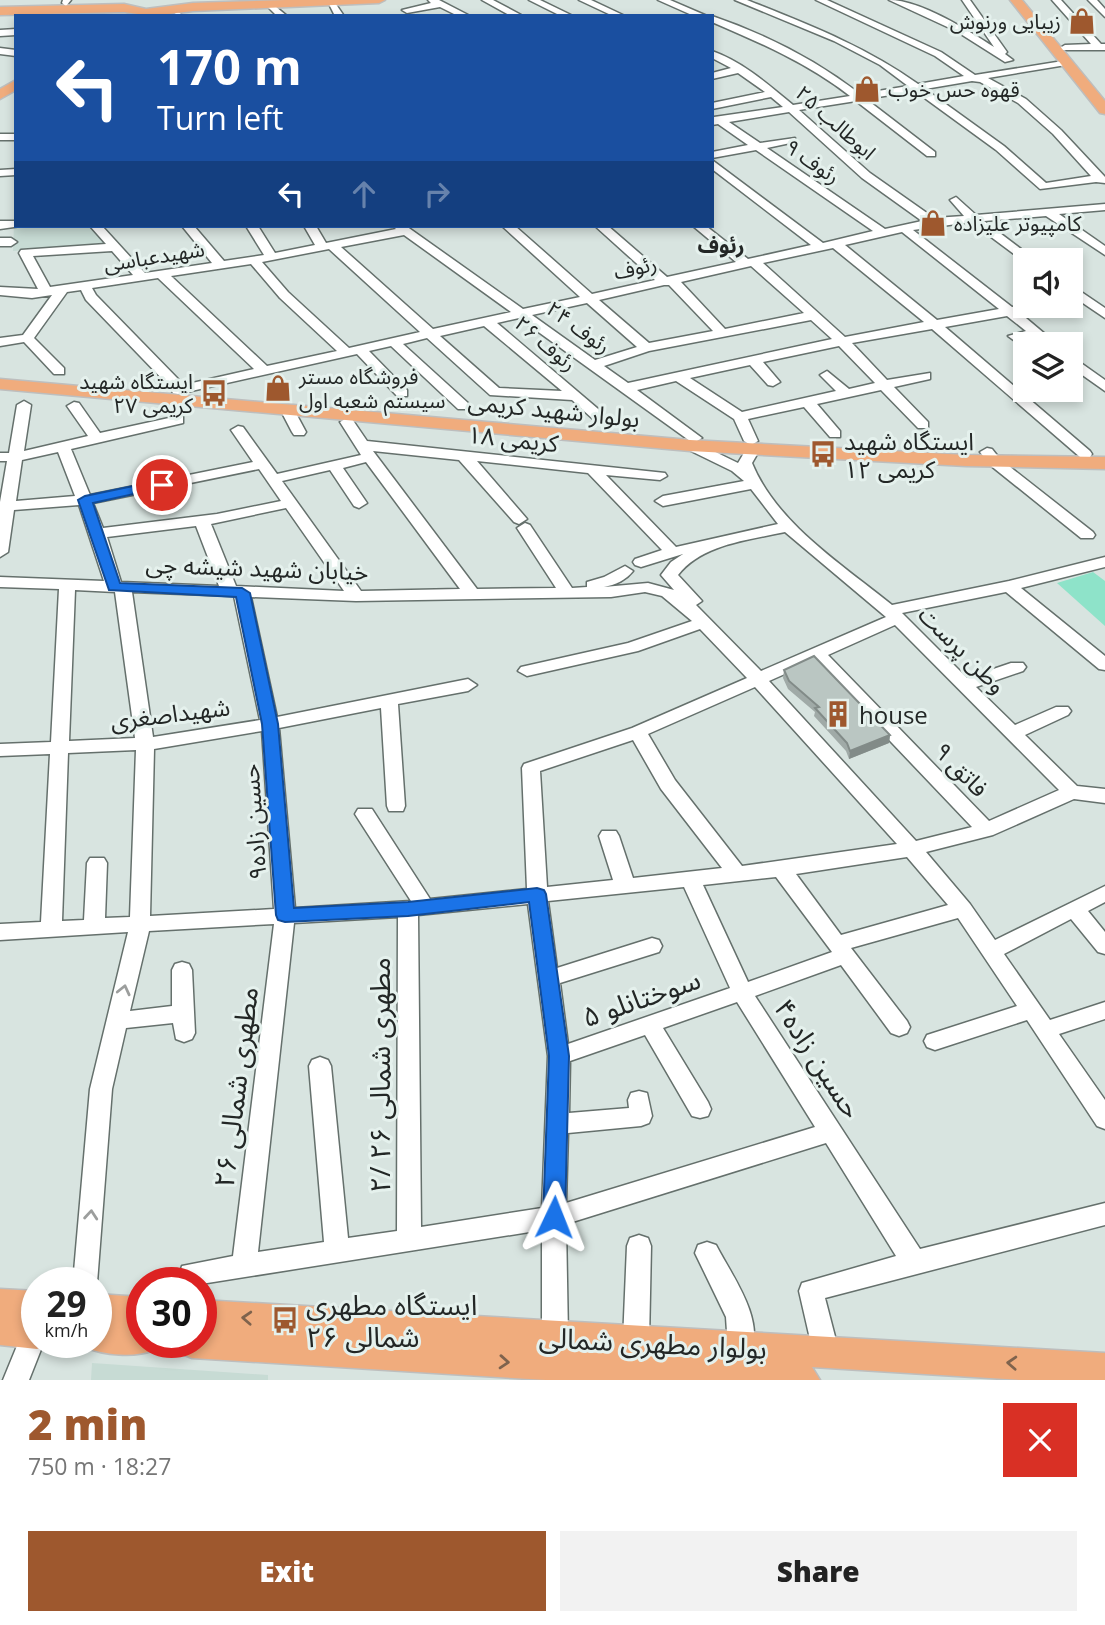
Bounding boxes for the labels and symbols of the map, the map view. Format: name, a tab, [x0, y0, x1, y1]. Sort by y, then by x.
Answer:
shop icon: زیبایی ورنوش	[1067, 6, 1097, 36]
place label: زیبایی ورنوش	[950, 7, 1061, 35]
shop icon: قهوه حس خوب	[852, 74, 882, 104]
place label: قهوه حس خوب	[888, 75, 1020, 103]
street label: ابوطالب ۲۵	[790, 79, 882, 165]
street label: رئوف ۹	[780, 132, 846, 190]
shop icon: کامپیوتر علیزاده	[918, 208, 948, 238]
place label: کامپیوتر علیزاده	[954, 209, 1082, 237]
district label: رئوف	[697, 231, 745, 259]
street label: شهیدعباسی	[101, 234, 207, 278]
street label: رئوف	[611, 248, 659, 286]
street label: رئوف ۲۴	[541, 294, 617, 360]
street label: رئوف ۲۶	[509, 309, 583, 377]
place label: فروشگاه مستر سیستم شعبه اول	[298, 362, 446, 416]
place label: ایستگاه شهید کریمی ۲۷	[79, 367, 193, 419]
shop icon: فروشگاه مستر سیستم شعبه اول	[263, 373, 293, 403]
bus stop icon: ایستگاه شهید کریمی ۲۷	[199, 378, 229, 408]
street label: بولوار شهید کریمی	[467, 384, 641, 434]
street label: کریمی ۱۸	[466, 417, 561, 459]
place label: ایستگاه شهید کریمی ۱۲	[844, 424, 974, 485]
bus stop icon: ایستگاه شهید کریمی ۱۲	[808, 439, 838, 469]
pin	[132, 455, 192, 515]
street label: خیابان شهید شیشه چی	[145, 547, 369, 587]
street label: وطن پرست	[912, 598, 1014, 700]
street label: شهیداصغری	[108, 689, 232, 737]
place label: house	[859, 698, 928, 731]
building icon: house	[823, 699, 853, 729]
street label: فاتق ۹	[928, 734, 996, 804]
street label: حسین زاده۹	[232, 763, 274, 881]
street label: مطهری شمالی ۲۶ /۲	[360, 957, 398, 1193]
street label: سوختانلو ۵	[577, 959, 705, 1035]
one-way arrow	[116, 984, 130, 996]
street label: مطهری شمالی ۲۶	[204, 984, 266, 1190]
street label: حسین زاده۴	[766, 991, 872, 1125]
position arrow	[517, 1180, 591, 1254]
one-way arrow	[83, 1209, 98, 1220]
speed limit sign: 30	[126, 1267, 217, 1358]
place label: ایستگاه مطهری شمالی ۲۶	[306, 1285, 477, 1355]
bus stop icon: ایستگاه مطهری شمالی ۲۶	[270, 1305, 300, 1335]
one-way arrow	[241, 1311, 252, 1326]
street label: بولوار مطهری شمالی	[538, 1317, 768, 1367]
one-way arrow	[499, 1354, 510, 1369]
one-way arrow	[1007, 1356, 1018, 1371]

